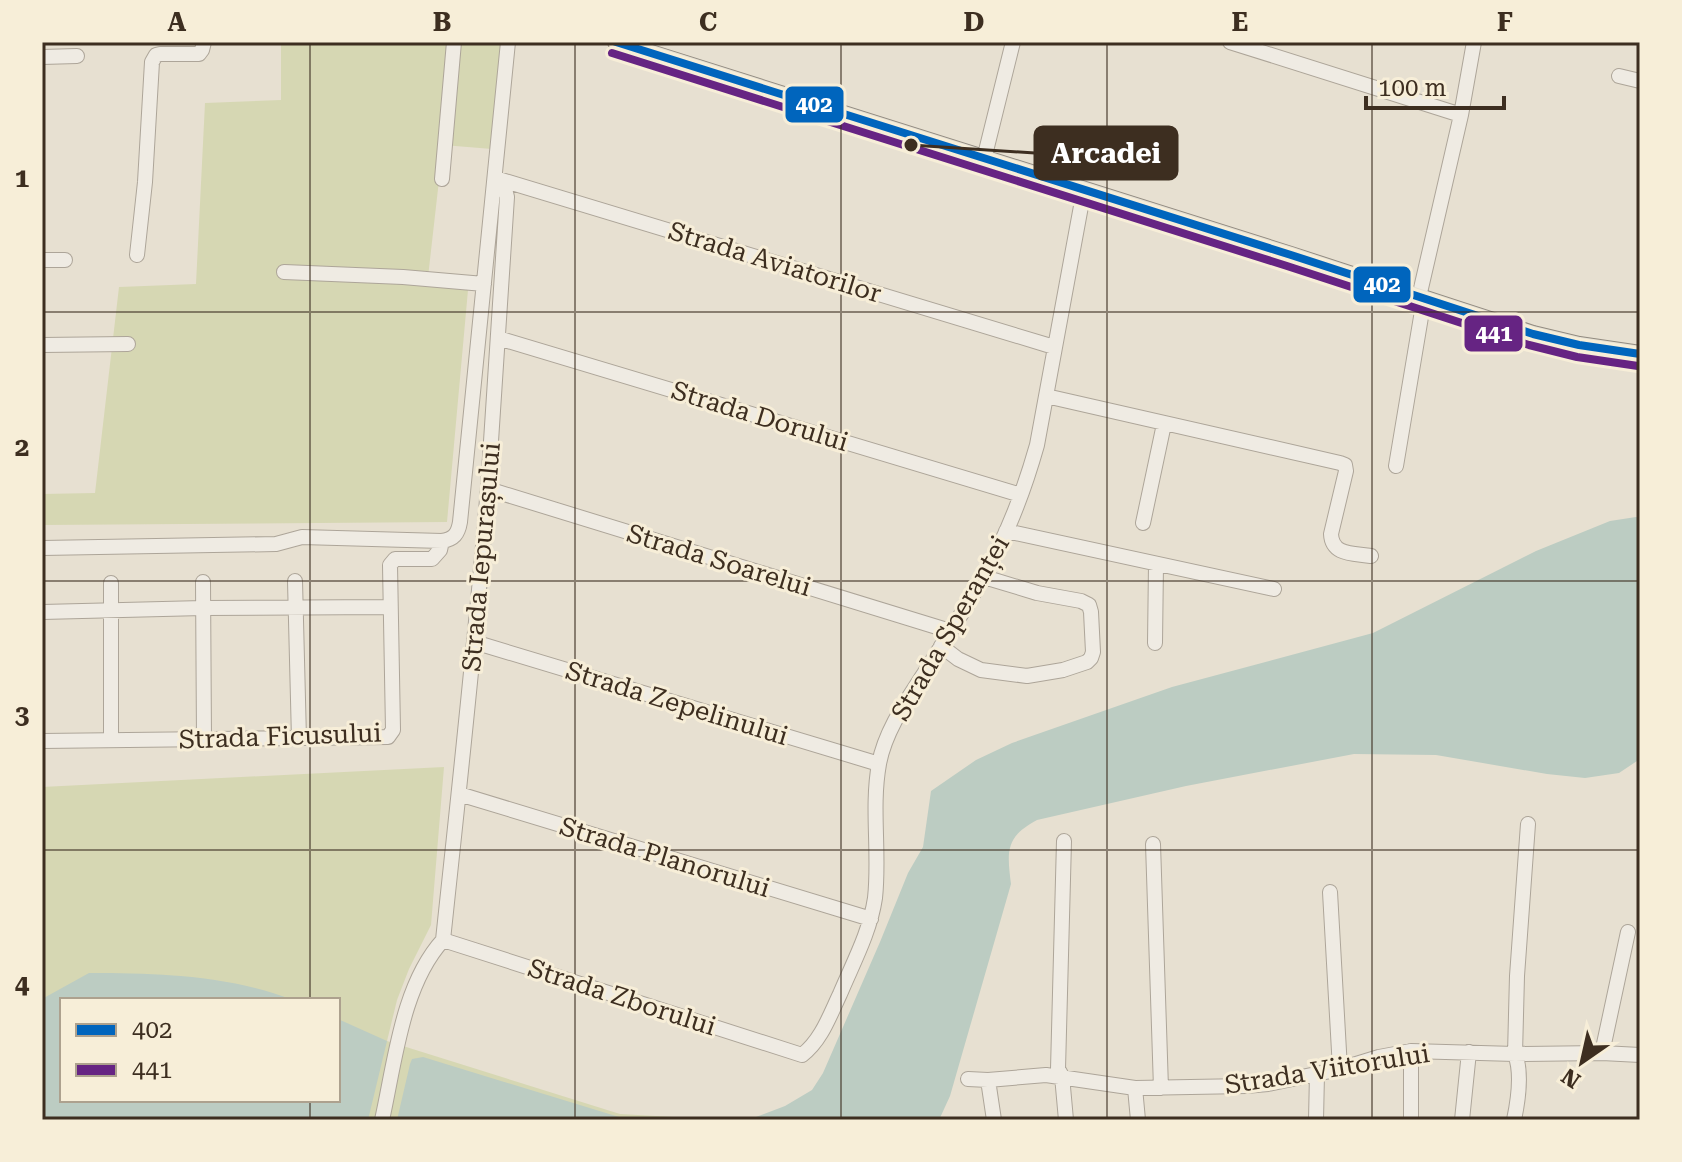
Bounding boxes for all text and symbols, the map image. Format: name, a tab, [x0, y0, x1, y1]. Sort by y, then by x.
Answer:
text: A	[168, 7, 187, 37]
text: B	[433, 7, 451, 37]
text: C	[699, 7, 717, 37]
text: D	[964, 7, 984, 37]
text: E	[1232, 7, 1248, 37]
text: F	[1497, 7, 1513, 37]
scale bar	[1366, 60, 1504, 110]
text: 100 m	[1378, 74, 1446, 102]
line badge: 402	[784, 85, 845, 124]
text: 402	[796, 92, 832, 117]
callout: Arcadei	[1035, 127, 1177, 179]
text: Arcadei	[1051, 137, 1161, 170]
text: 1	[15, 163, 29, 193]
street label: Strada Aviatorilor	[665, 215, 885, 309]
line badge: 402	[1352, 265, 1412, 304]
text: 402	[1364, 272, 1400, 297]
line badge: 441	[1463, 314, 1524, 353]
text: 441	[1476, 321, 1512, 346]
street label: Strada Dorului	[668, 375, 852, 457]
text: 2	[15, 432, 29, 462]
street label: Strada Iepurașului	[456, 441, 508, 673]
street label: Strada Soarelui	[623, 518, 815, 602]
street label: Strada Speranței	[885, 530, 1017, 727]
street label: Strada Zepelinului	[562, 655, 792, 751]
text: 3	[15, 700, 29, 730]
street label: Strada Ficusului	[178, 717, 382, 755]
street label: Strada Planorului	[556, 811, 774, 903]
street label: Strada Zborului	[524, 952, 720, 1042]
text: 4	[15, 969, 30, 999]
legend	[60, 998, 340, 1102]
text: 402	[132, 1016, 172, 1044]
north arrow	[1542, 1022, 1622, 1102]
street label: Strada Viitorului	[1222, 1038, 1432, 1100]
text: 441	[132, 1056, 172, 1084]
text: N	[1557, 1063, 1585, 1093]

